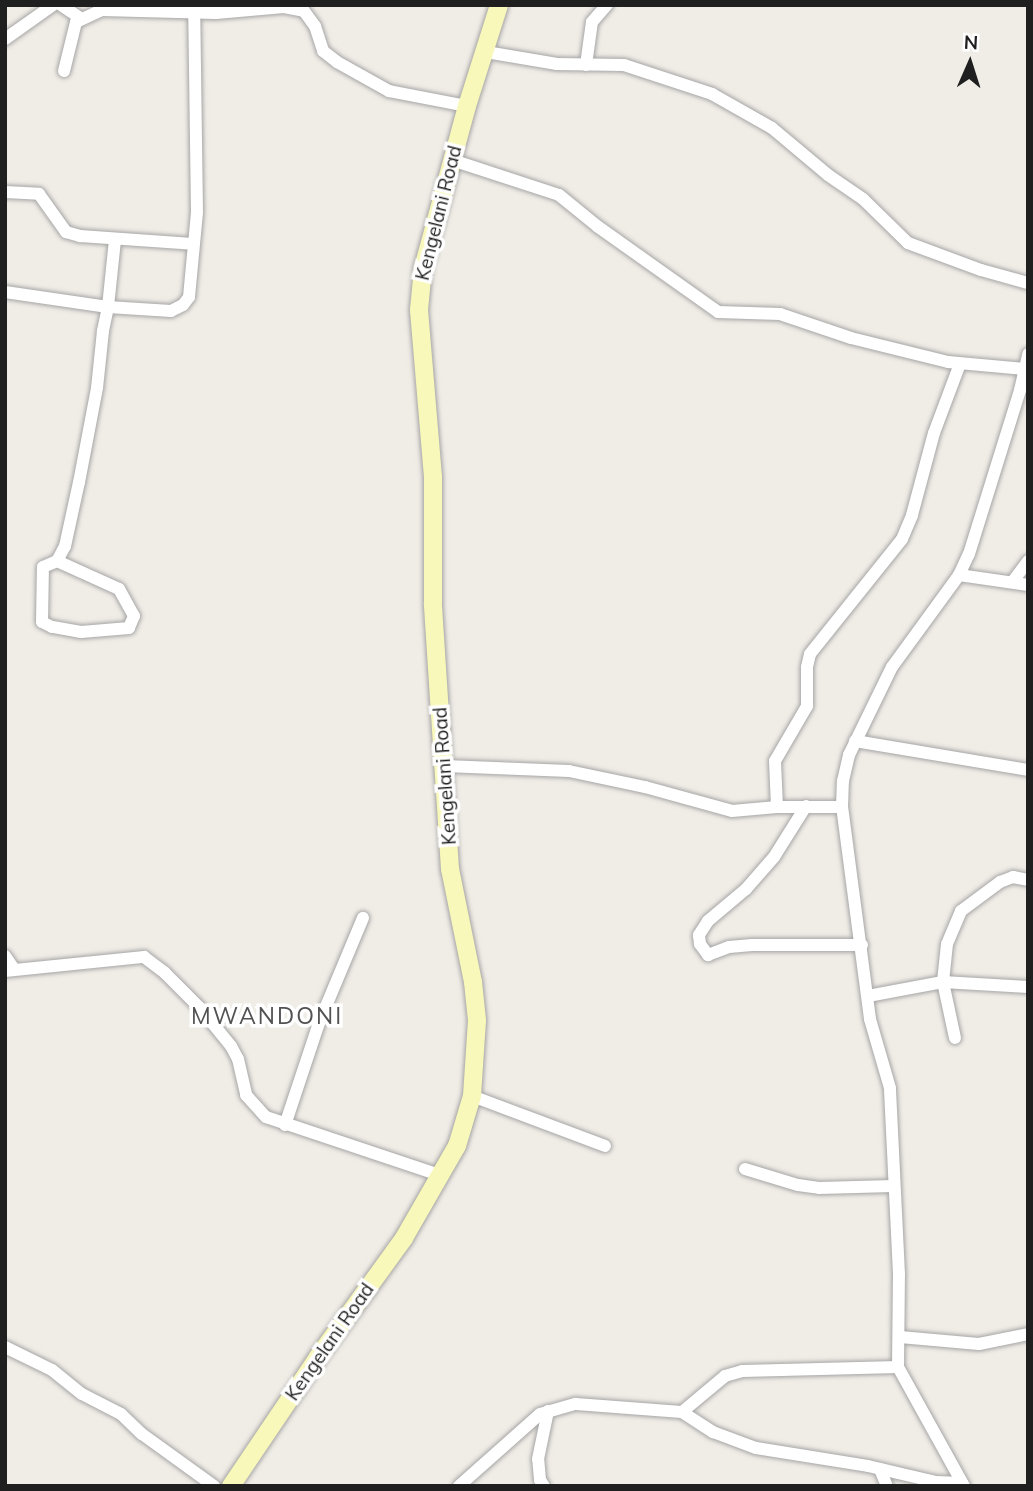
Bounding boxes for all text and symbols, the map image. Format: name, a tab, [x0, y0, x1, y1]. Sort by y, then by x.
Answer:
north arrow	[935, 28, 1005, 98]
text: N	[963, 30, 979, 54]
street label: Kengelani Road	[411, 143, 467, 283]
street label: Kengelani Road	[429, 706, 461, 846]
district label: MWANDONI	[192, 1002, 342, 1030]
street label: Kengelani Road	[281, 1279, 379, 1405]

